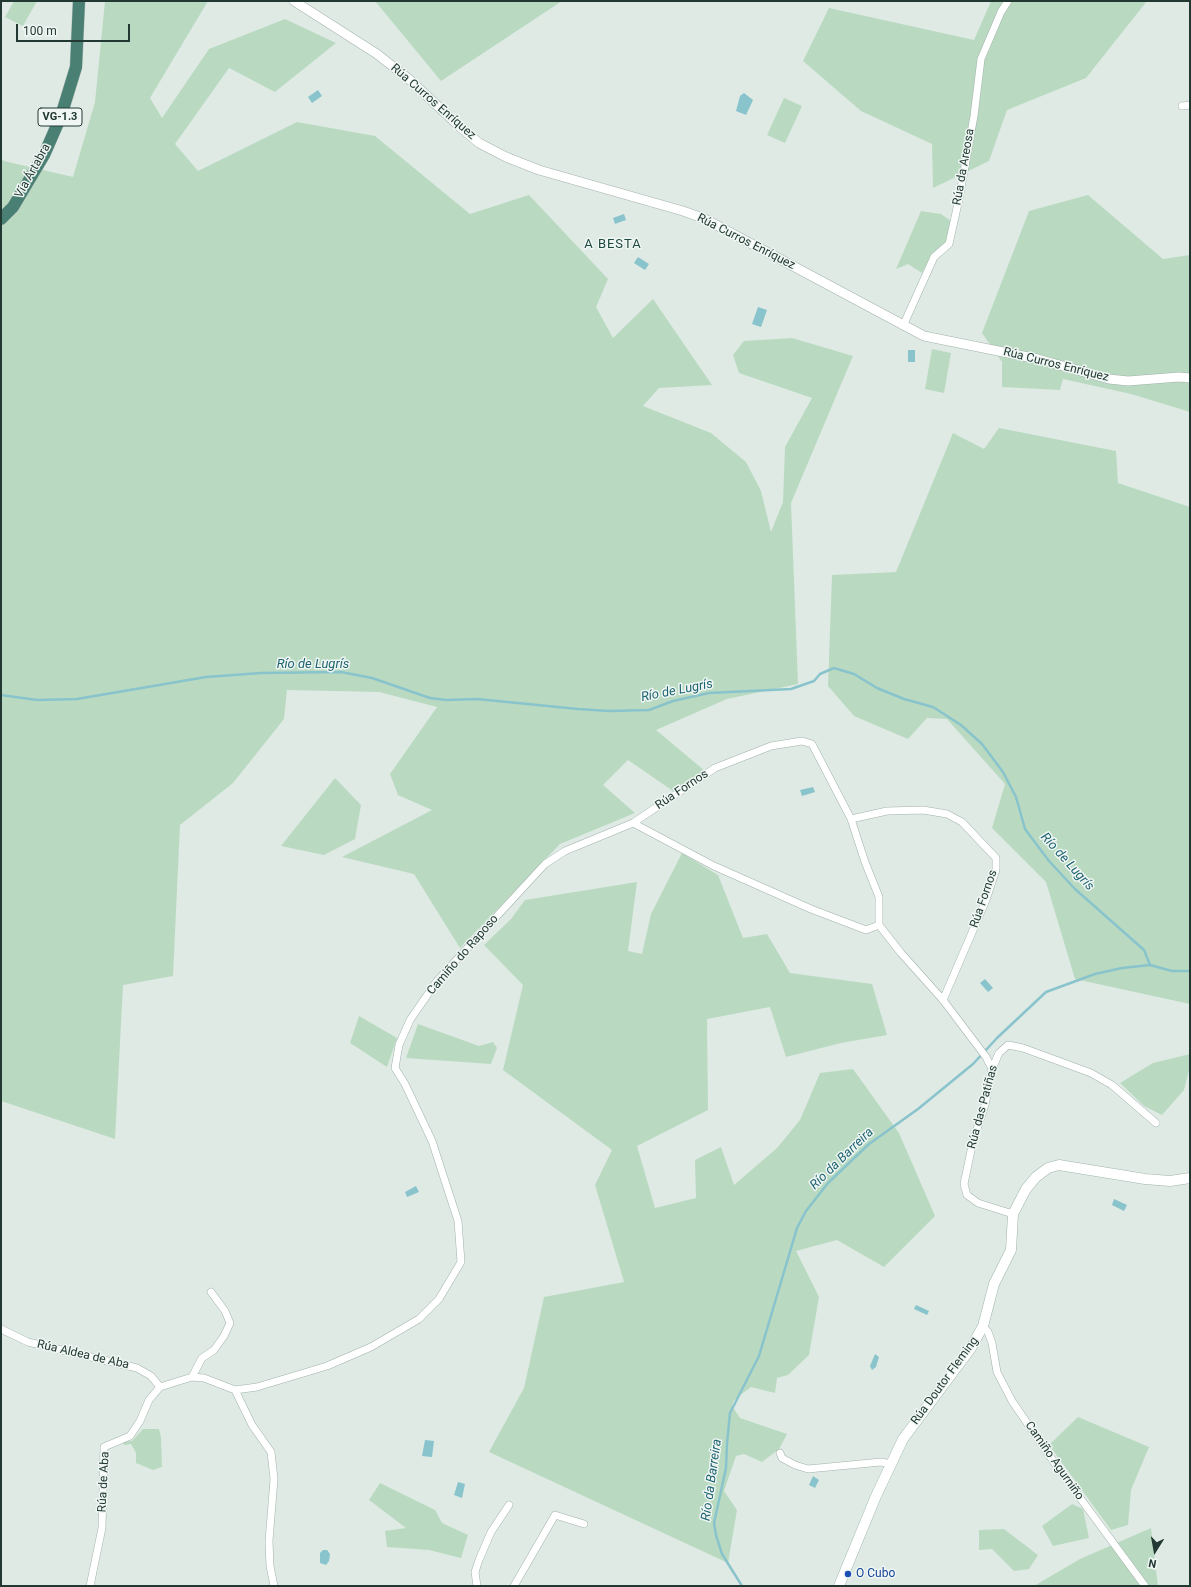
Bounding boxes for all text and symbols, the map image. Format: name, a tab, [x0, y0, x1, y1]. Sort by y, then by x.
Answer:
scale bar	[18, 16, 132, 42]
text: 100 m	[23, 24, 57, 38]
street label: Rúa Curros Enríquez	[387, 61, 479, 143]
road number: VG-1.3	[38, 108, 82, 126]
street label: Rúa da Areosa	[950, 128, 978, 206]
street label: Vía Ártabra	[12, 141, 54, 201]
street label: Rúa Curros Enríquez	[695, 211, 797, 273]
district label: A BESTA	[584, 237, 642, 253]
street label: Rúa Curros Enríquez	[1002, 345, 1110, 385]
water label: Río de Lugrís	[277, 657, 349, 673]
water label: Río de Lugrís	[640, 676, 714, 706]
street label: Rúa Fornos	[653, 767, 711, 813]
water label: Río de Lugrís	[1037, 830, 1097, 894]
street label: Rúa Fornos	[967, 868, 1001, 930]
street label: Camiño do Raposo	[424, 912, 502, 998]
street label: Rúa das Patiñas	[965, 1064, 1001, 1150]
water label: Río da Barreira	[807, 1125, 877, 1193]
street label: Rúa Doutor Fleming	[908, 1334, 982, 1428]
street label: Rúa Aldea de Aba	[36, 1337, 130, 1373]
street label: Camiño Agurniño	[1022, 1419, 1086, 1503]
water label: Río da Barreira	[699, 1438, 725, 1522]
street label: Rúa de Aba	[95, 1451, 113, 1513]
north arrow	[1135, 1531, 1175, 1571]
text: N	[1148, 1556, 1158, 1570]
place label: O Cubo	[856, 1567, 895, 1581]
marker: O Cubo	[843, 1569, 853, 1579]

